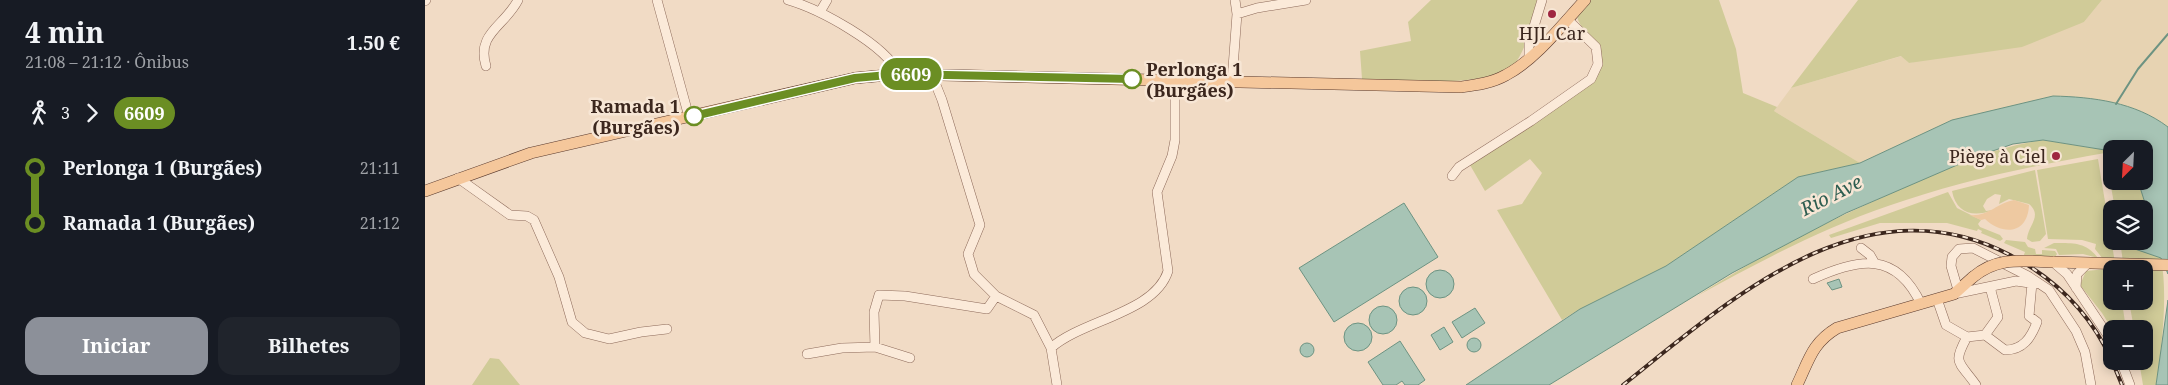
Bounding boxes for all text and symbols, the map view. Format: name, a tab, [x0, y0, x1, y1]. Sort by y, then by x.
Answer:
marker: HJL Car	[1546, 8, 1558, 20]
text: 4 min	[25, 13, 104, 51]
place label: HJL Car	[1519, 21, 1586, 45]
text: 1.50 €	[347, 30, 400, 56]
text: 21:08 – 21:12 · Ônibus	[25, 51, 189, 73]
place label: Perlonga 1 (Burgães)	[1146, 57, 1242, 102]
line badge: 6609	[876, 58, 946, 90]
text: 6609	[891, 62, 931, 86]
marker: Perlonga 1 (Burgães)	[1122, 69, 1142, 89]
place label: Ramada 1 (Burgães)	[591, 94, 680, 139]
icon: walk	[25, 99, 53, 127]
icon: forward	[78, 99, 106, 127]
text: 6609	[124, 101, 165, 125]
text: 3	[61, 102, 70, 124]
marker: Ramada 1 (Burgães)	[684, 106, 704, 126]
north arrow	[2103, 140, 2153, 190]
map controls	[2103, 140, 2153, 370]
place label: Piège à Ciel	[1949, 144, 2046, 168]
marker: Piège à Ciel	[2050, 150, 2062, 162]
text: Perlonga 1 (Burgães)	[63, 155, 262, 181]
text: 21:11	[360, 157, 400, 179]
water label: Rio Ave	[1795, 168, 1866, 222]
button: layers	[2103, 200, 2153, 250]
text: Ramada 1 (Burgães)	[63, 210, 255, 236]
text: 21:12	[360, 212, 400, 234]
button: +	[2103, 260, 2153, 310]
button: Iniciar	[25, 317, 208, 375]
button: Bilhetes	[218, 317, 400, 375]
button: −	[2103, 320, 2153, 370]

